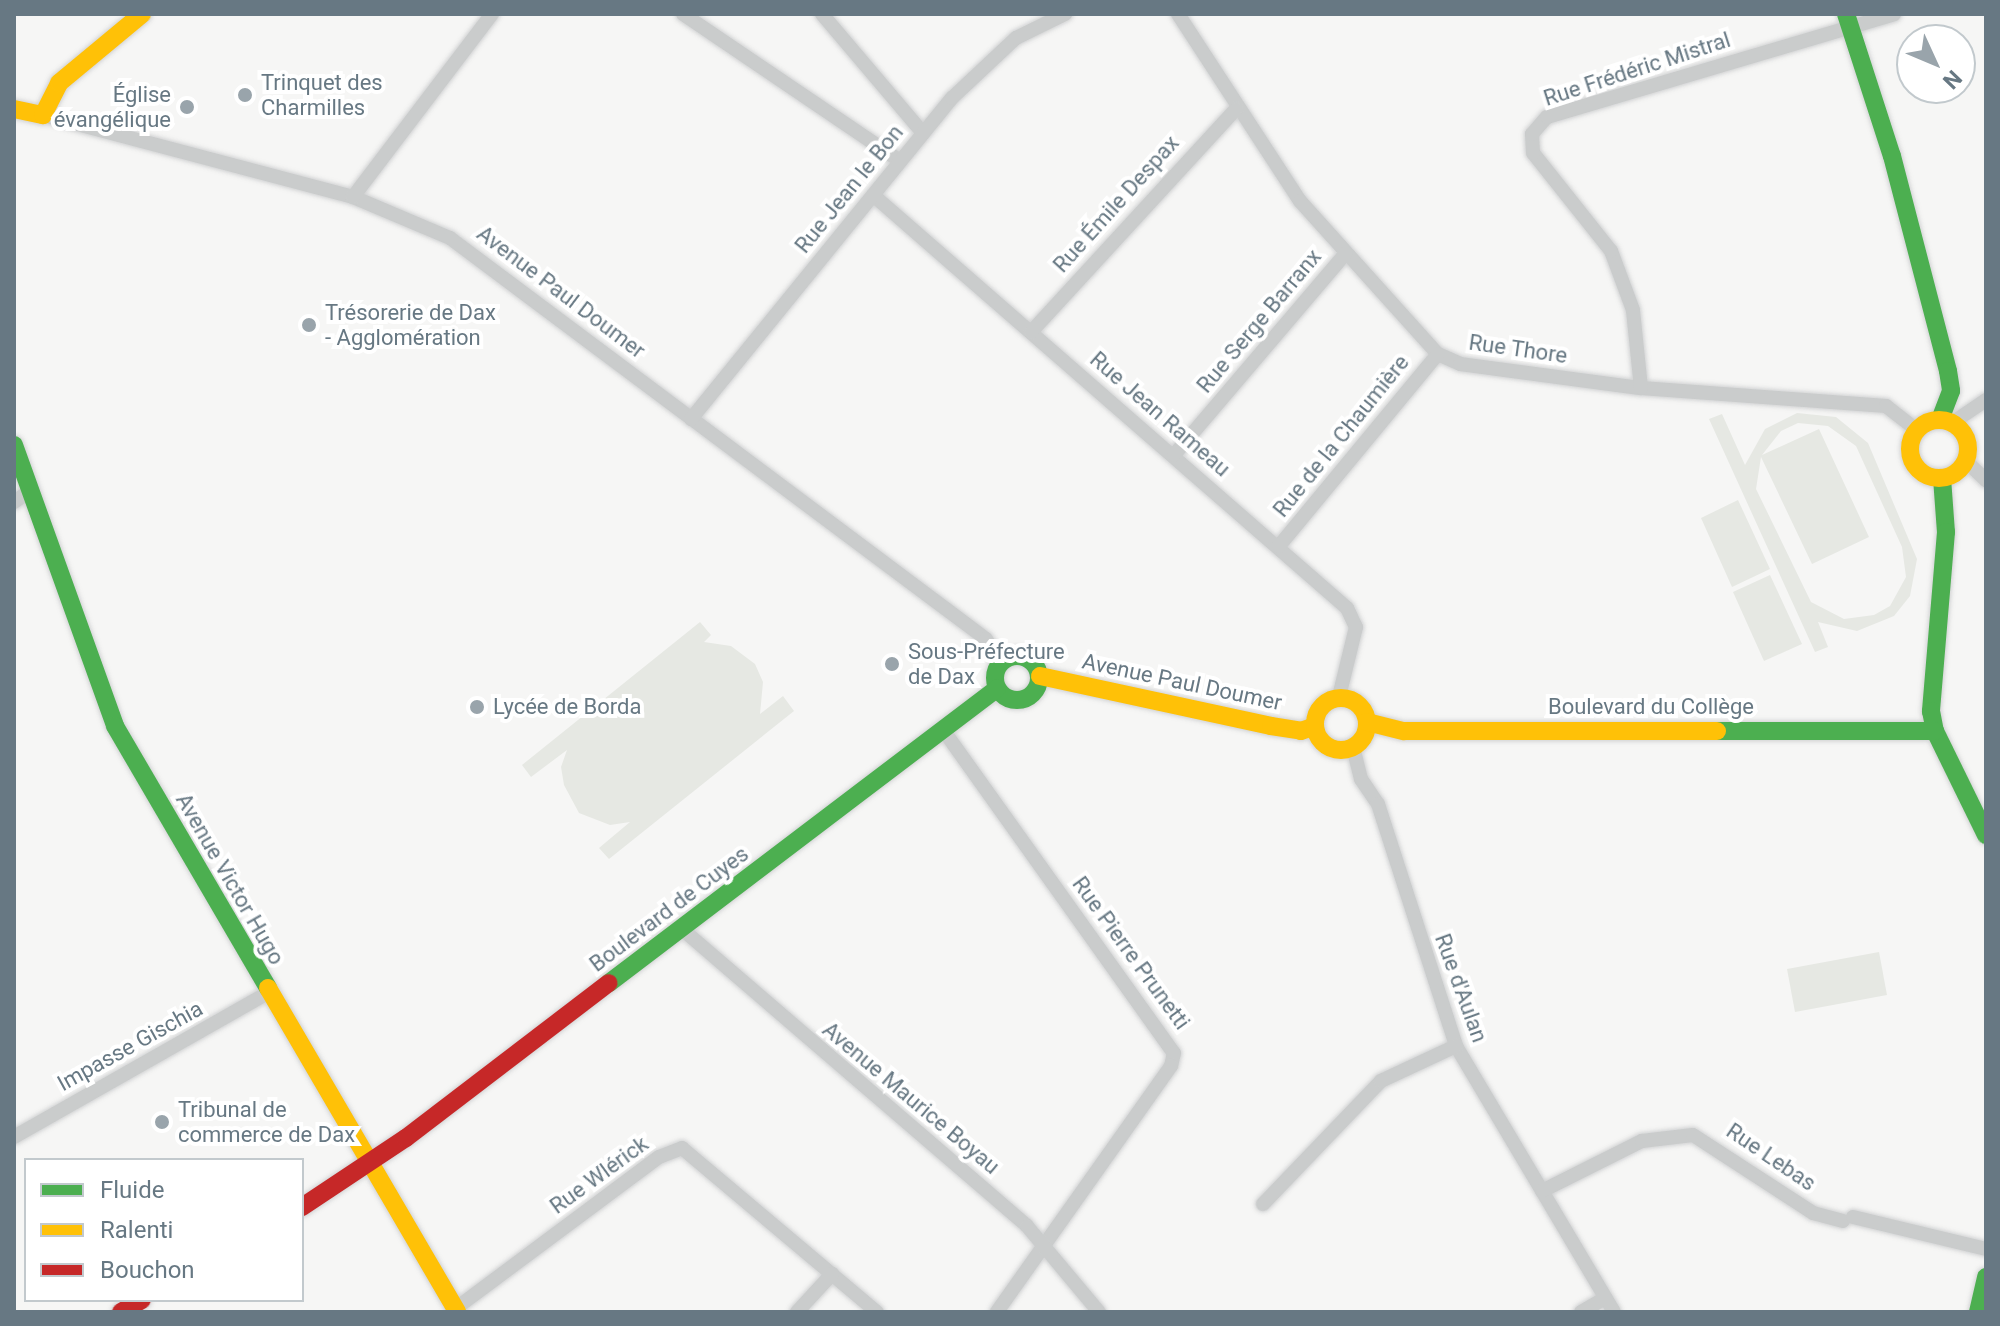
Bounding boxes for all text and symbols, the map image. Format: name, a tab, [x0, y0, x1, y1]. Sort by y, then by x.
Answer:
north arrow	[1896, 24, 1976, 104]
street label: Rue Frédéric Mistral	[1540, 26, 1734, 112]
text: N	[1938, 65, 1967, 94]
place label: Trinquet des Charmilles	[261, 69, 383, 120]
place label: Église évangélique	[54, 81, 171, 132]
marker: Trinquet des Charmilles	[236, 86, 254, 104]
marker: Église évangélique	[178, 98, 196, 116]
street label: Rue Jean le Bon	[789, 120, 909, 258]
street label: Rue Émile Despax	[1048, 130, 1184, 278]
street label: Avenue Paul Doumer	[472, 220, 650, 364]
street label: Rue Serge Barranx	[1191, 244, 1327, 398]
place label: Trésorerie de Dax - Agglomération	[325, 299, 496, 350]
marker: Trésorerie de Dax - Agglomération	[300, 316, 318, 334]
street label: Rue Thore	[1467, 329, 1569, 369]
street label: Rue Jean Rameau	[1085, 346, 1235, 482]
street label: Rue de la Chaumière	[1268, 350, 1414, 522]
place label: Sous-Préfecture de Dax	[908, 638, 1065, 690]
street label: Avenue Paul Doumer	[1080, 648, 1284, 716]
marker: Sous-Préfecture de Dax	[883, 655, 901, 673]
place label: Lycée de Borda	[493, 694, 641, 720]
street label: Boulevard du Collège	[1548, 694, 1754, 720]
marker: Lycée de Borda	[468, 698, 486, 716]
street label: Avenue Victor Hugo	[170, 789, 290, 969]
street label: Boulevard de Cuyes	[584, 841, 754, 977]
street label: Rue Pierre Prunetti	[1067, 871, 1195, 1035]
street label: Rue d'Aulan	[1429, 930, 1493, 1046]
street label: Impasse Gischia	[53, 995, 207, 1097]
street label: Avenue Maurice Boyau	[817, 1016, 1005, 1180]
place label: Tribunal de commerce de Dax	[178, 1096, 355, 1148]
marker: Tribunal de commerce de Dax	[153, 1113, 171, 1131]
street label: Rue Lebas	[1721, 1118, 1821, 1196]
street label: Rue Wlérick	[545, 1131, 653, 1219]
legend	[24, 1158, 304, 1302]
text: Fluide	[100, 1176, 164, 1204]
text: Ralenti	[100, 1216, 173, 1244]
text: Bouchon	[100, 1256, 195, 1284]

